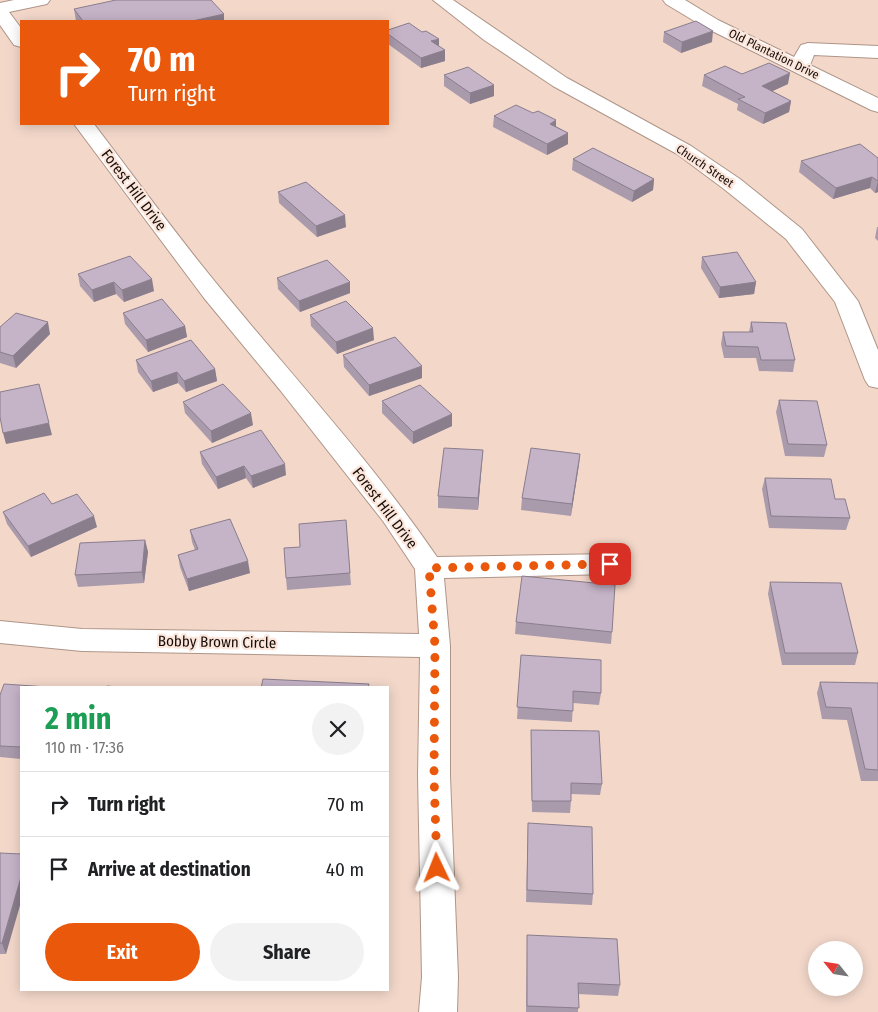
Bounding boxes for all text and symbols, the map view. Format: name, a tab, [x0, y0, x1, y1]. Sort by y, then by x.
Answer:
street label: Old Plantation Drive	[726, 26, 822, 82]
text: 70 m	[128, 38, 196, 80]
icon: right	[45, 40, 110, 105]
text: Turn right	[128, 80, 216, 107]
street label: Church Street	[674, 142, 736, 190]
street label: Forest Hill Drive	[98, 146, 170, 234]
street label: Forest Hill Drive	[349, 464, 421, 552]
pin	[589, 543, 631, 585]
icon: arrive	[596, 550, 624, 578]
street label: Bobby Brown Circle	[158, 632, 276, 652]
text: 2 min	[45, 701, 112, 737]
button: close	[312, 703, 364, 755]
text: 110 m · 17:36	[45, 738, 124, 757]
icon: right	[45, 790, 73, 818]
text: Turn right	[88, 793, 165, 816]
text: 70 m	[328, 793, 364, 816]
position arrow	[410, 841, 462, 893]
icon: arrive	[45, 855, 73, 883]
text: Arrive at destination	[88, 858, 251, 881]
text: 40 m	[326, 858, 364, 881]
button: Exit	[45, 923, 200, 981]
button: Share	[210, 923, 364, 981]
north arrow	[808, 941, 862, 996]
map controls	[808, 941, 863, 996]

